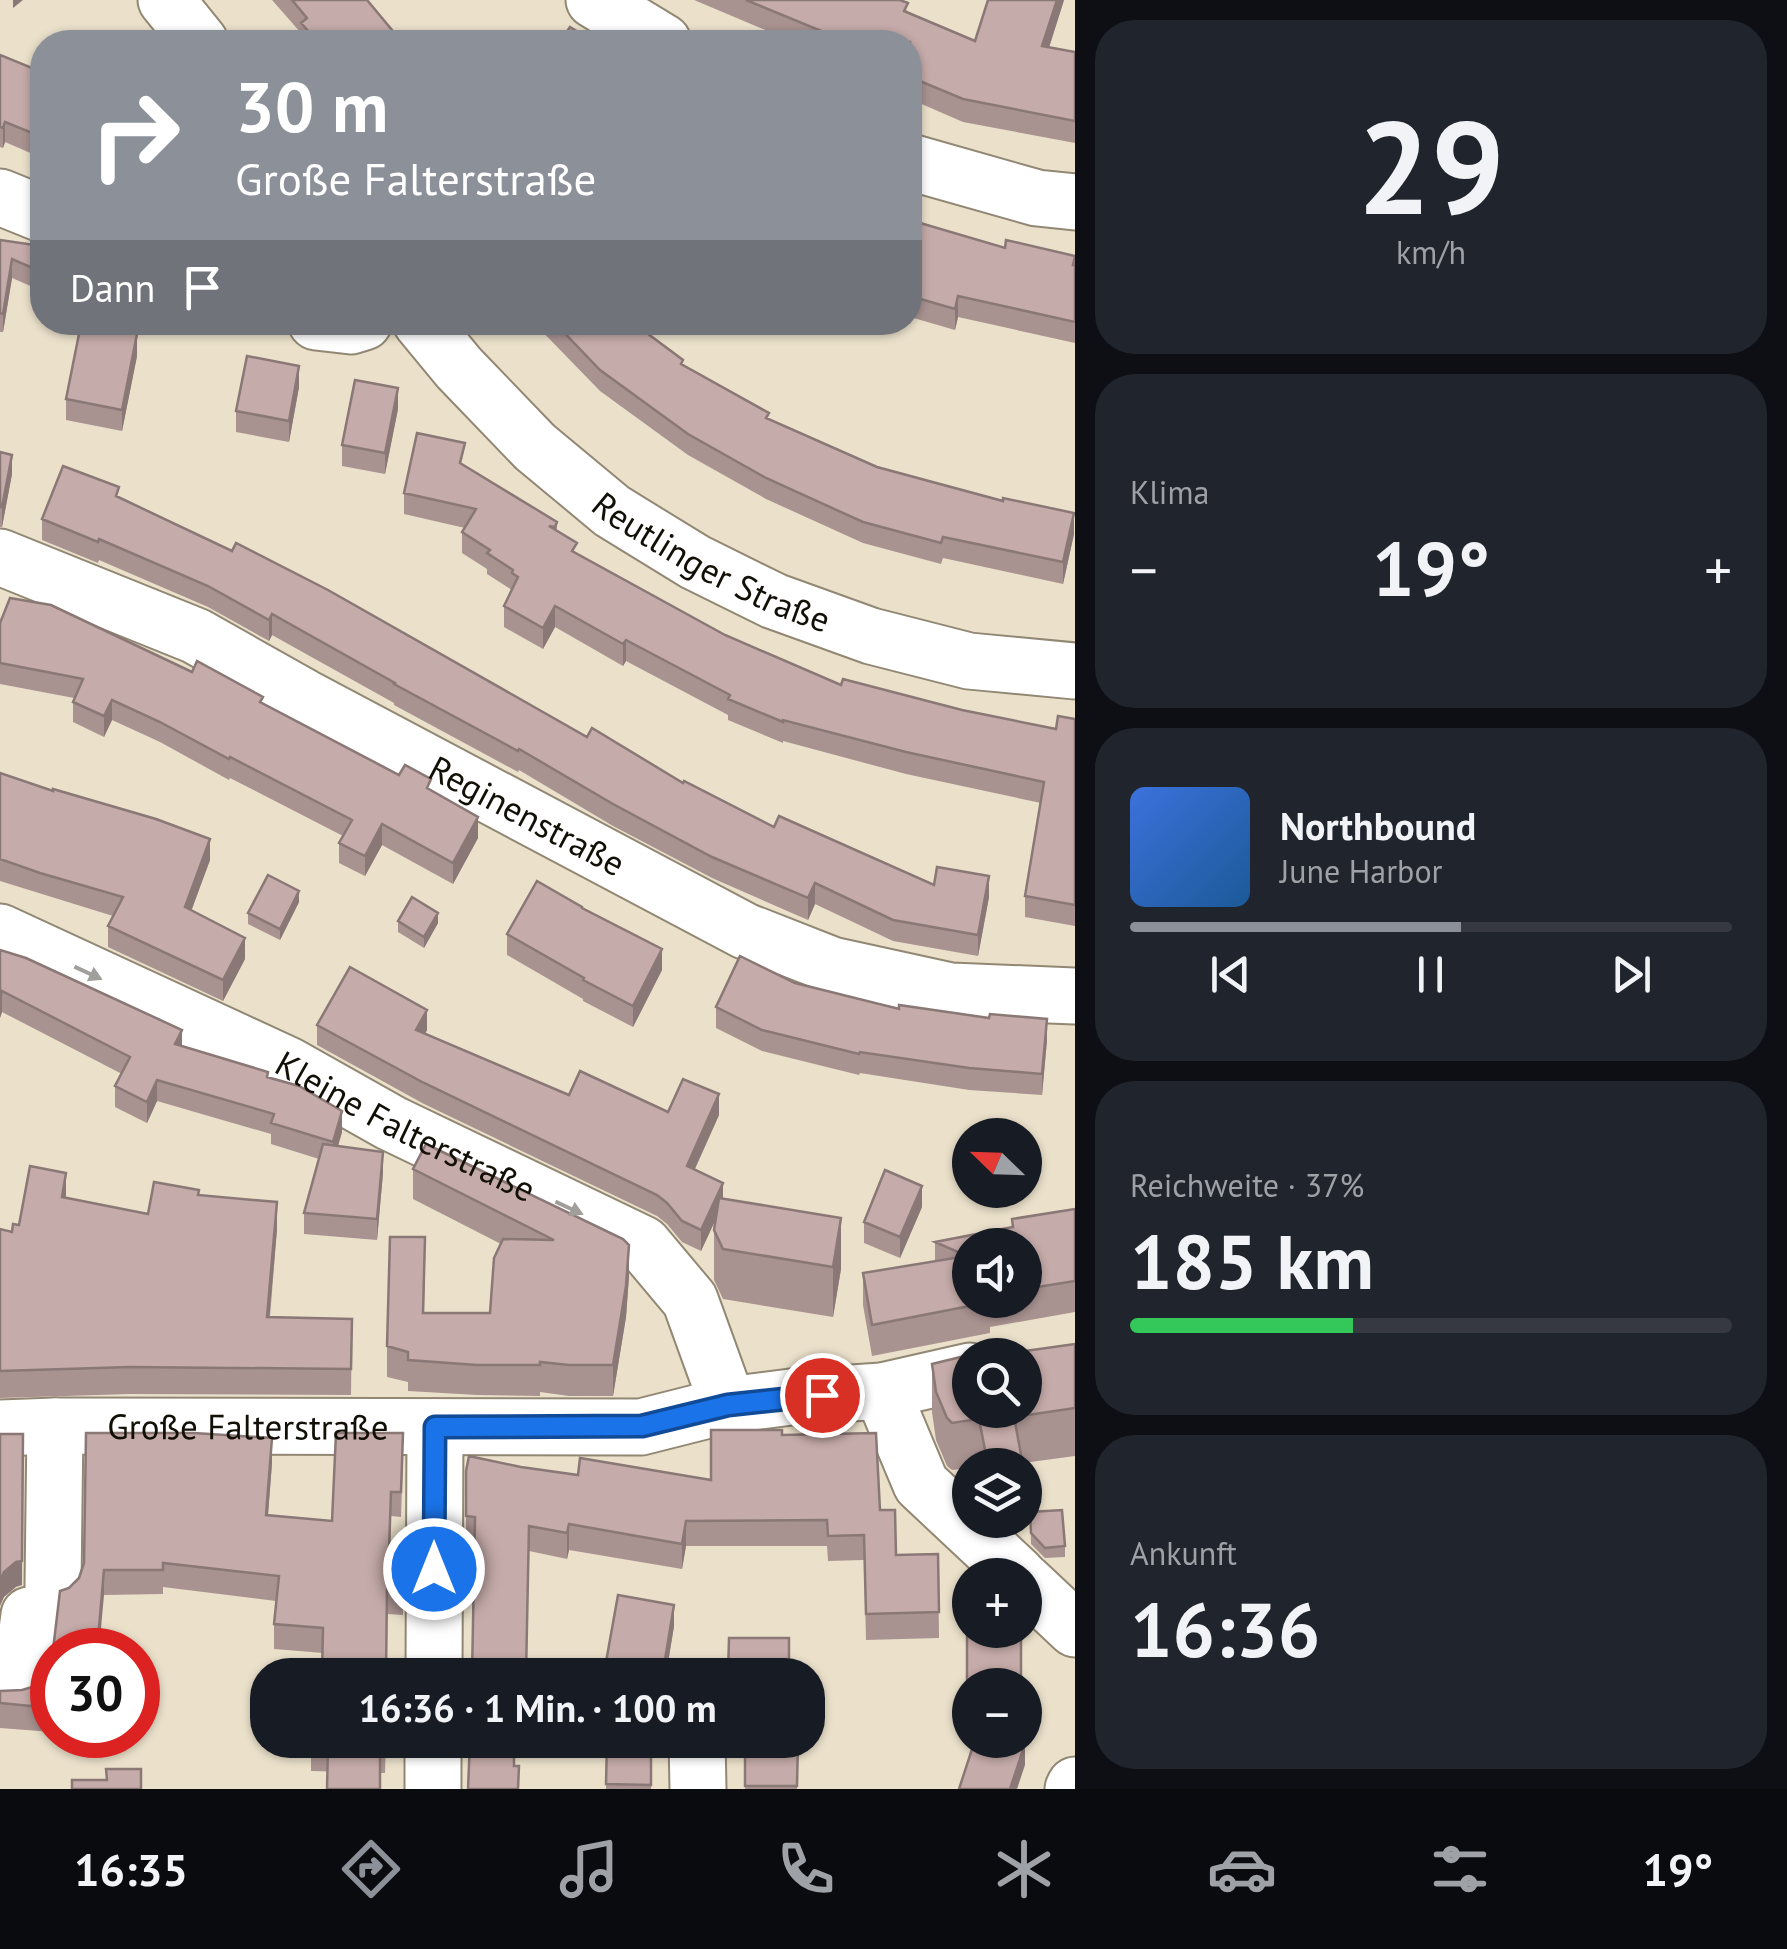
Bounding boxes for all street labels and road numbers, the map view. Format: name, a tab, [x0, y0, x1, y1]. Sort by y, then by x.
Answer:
street label: Reutlinger Straße	[583, 481, 837, 642]
street label: Reginenstraße	[421, 745, 633, 886]
street label: Kleine Falterstraße	[268, 1040, 543, 1212]
street label: Große Falterstraße	[107, 1403, 389, 1450]

